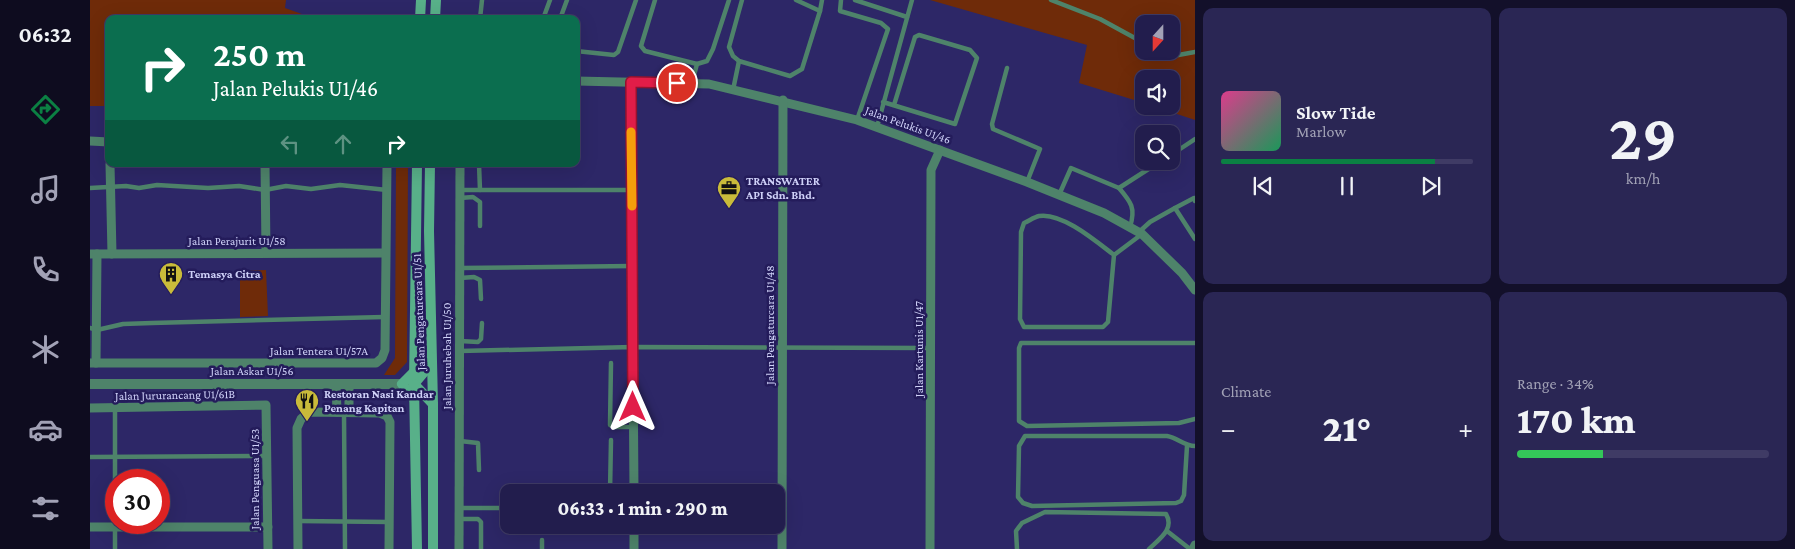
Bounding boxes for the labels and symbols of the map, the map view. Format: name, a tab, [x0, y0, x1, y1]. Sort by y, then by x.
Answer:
north arrow	[1135, 15, 1180, 60]
pin	[656, 62, 698, 104]
street label: Jalan Pelukis U1/46	[862, 103, 953, 147]
place label: TRANSWATER API Sdn. Bhd.	[745, 174, 821, 202]
office icon: TRANSWATER API Sdn. Bhd.	[716, 175, 742, 209]
street label: Jalan Perajurit U1/58	[187, 234, 286, 248]
street label: Jalan Pengaturcara U1/51	[410, 253, 428, 372]
building icon: Temasya Citra	[158, 261, 184, 295]
street label: Jalan Pengaturcara U1/48	[763, 265, 777, 386]
place label: Temasya Citra	[188, 267, 261, 281]
street label: Jalan Kartunis U1/47	[912, 300, 926, 398]
street label: Jalan Juruhebah U1/50	[440, 302, 454, 411]
street label: Jalan Tentera U1/57A	[269, 344, 368, 358]
street label: Jalan Askar U1/56	[209, 364, 294, 378]
position arrow	[606, 380, 658, 432]
street label: Jalan Jururancang U1/61B	[114, 387, 236, 403]
place label: Restoran Nasi Kandar Penang Kapitan	[324, 387, 434, 415]
restaurant icon: Restoran Nasi Kandar Penang Kapitan	[294, 388, 320, 422]
street label: Jalan Penguasa U1/53	[248, 428, 262, 530]
speed limit sign: 30	[105, 469, 170, 534]

